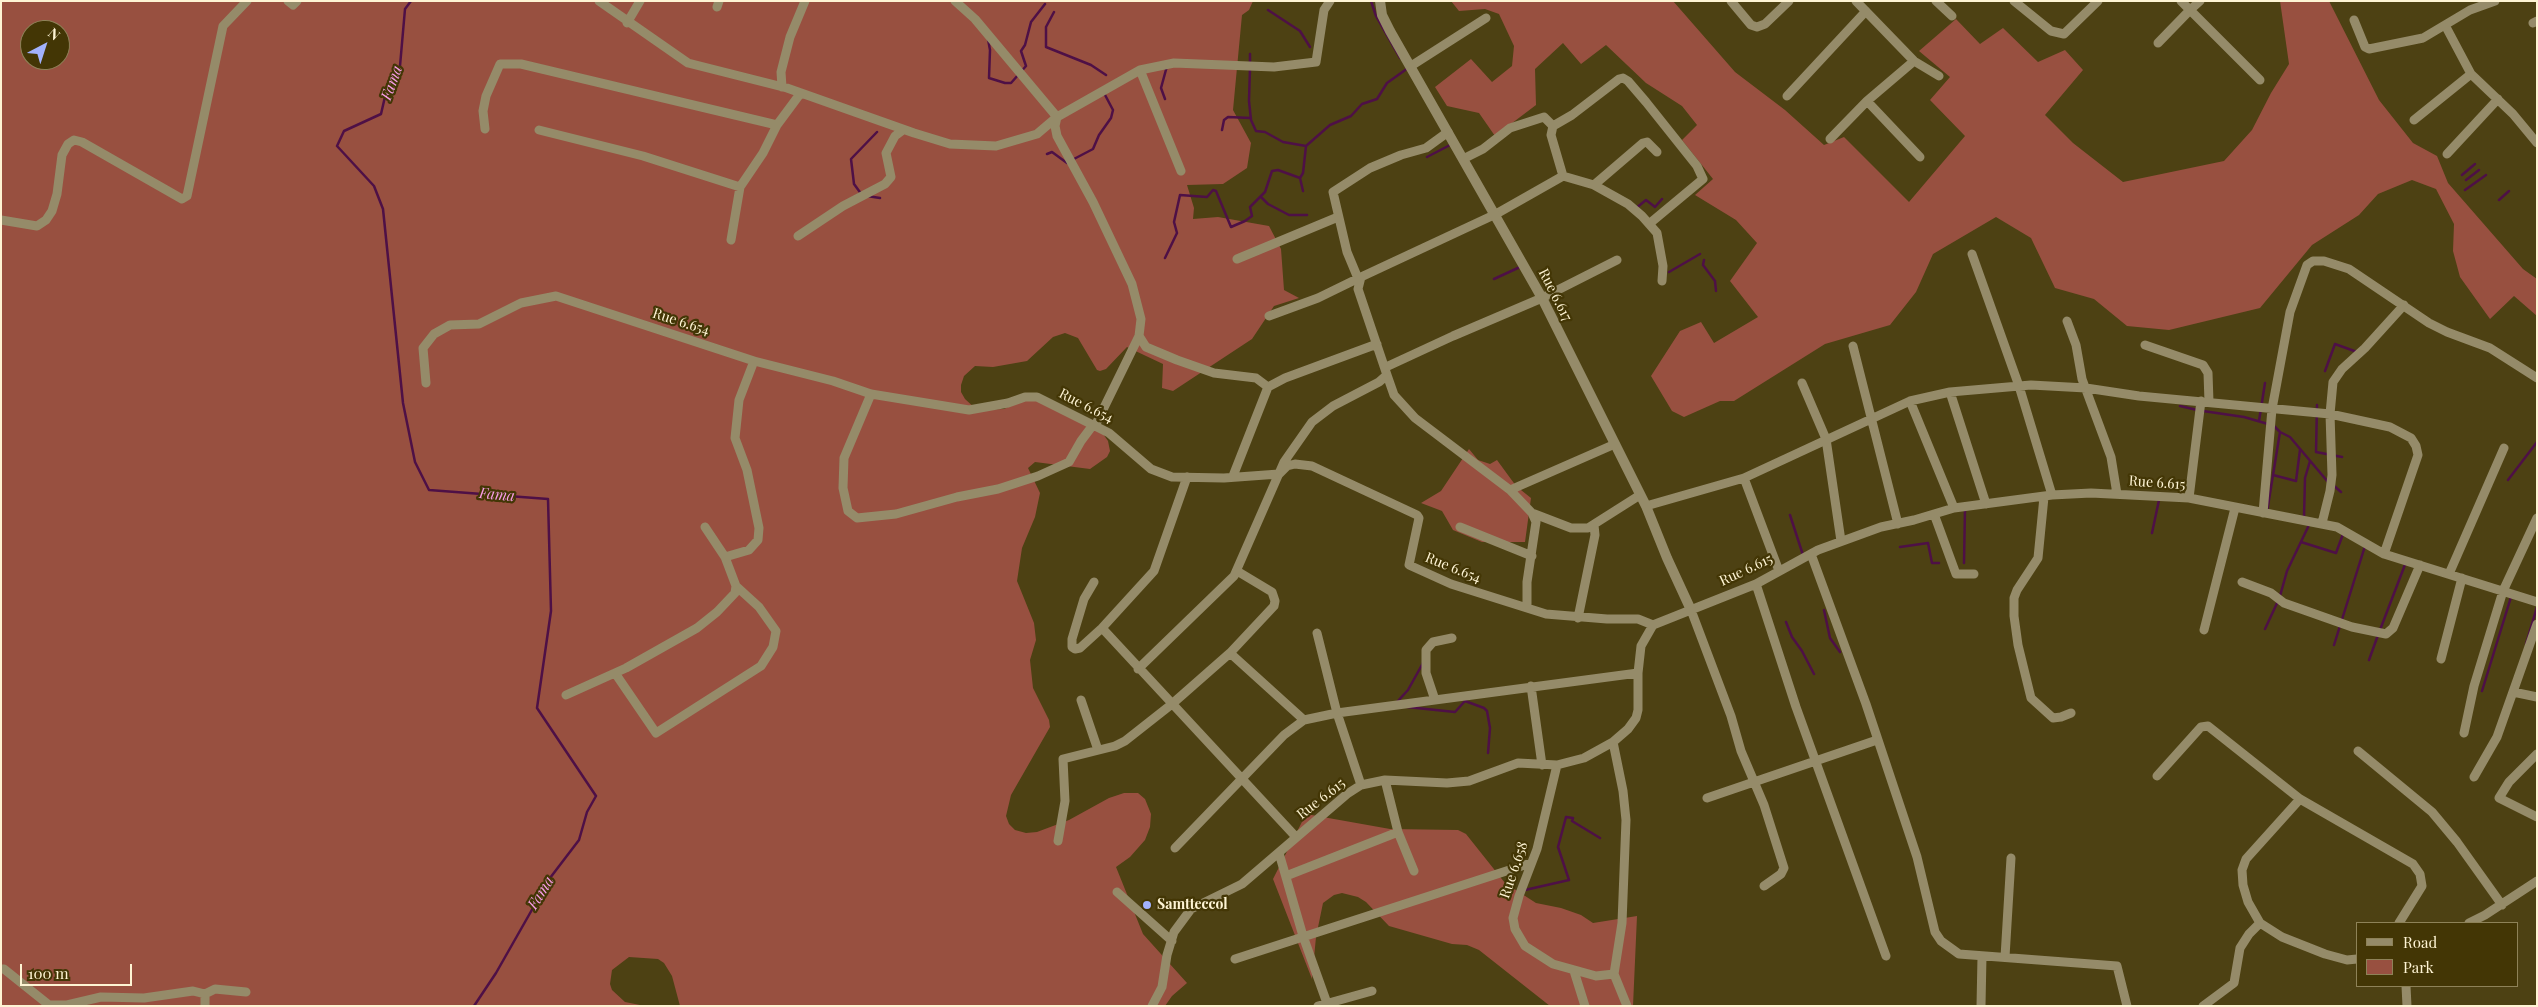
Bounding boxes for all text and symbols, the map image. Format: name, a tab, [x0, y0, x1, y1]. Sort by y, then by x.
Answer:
north arrow	[20, 20, 70, 70]
text: N	[44, 23, 64, 44]
water label: Fama	[377, 63, 407, 103]
street label: Rue 6.617	[1535, 266, 1575, 324]
street label: Rue 6.654	[651, 305, 711, 339]
street label: Rue 6.654	[1056, 385, 1116, 427]
street label: Rue 6.615	[2128, 473, 2186, 493]
water label: Fama	[478, 484, 516, 506]
street label: Rue 6.654	[1423, 549, 1483, 587]
street label: Rue 6.615	[1717, 550, 1775, 590]
street label: Rue 6.615	[1294, 775, 1348, 823]
street label: Rue 6.658	[1496, 839, 1532, 901]
water label: Fama	[524, 873, 558, 913]
place label: Samtteccol	[1157, 897, 1228, 913]
marker: Samtteccol	[1141, 899, 1153, 911]
legend	[2356, 922, 2518, 987]
text: Road	[2403, 932, 2437, 952]
scale bar	[22, 954, 135, 986]
text: Park	[2403, 957, 2434, 977]
text: 100 m	[28, 963, 69, 983]

